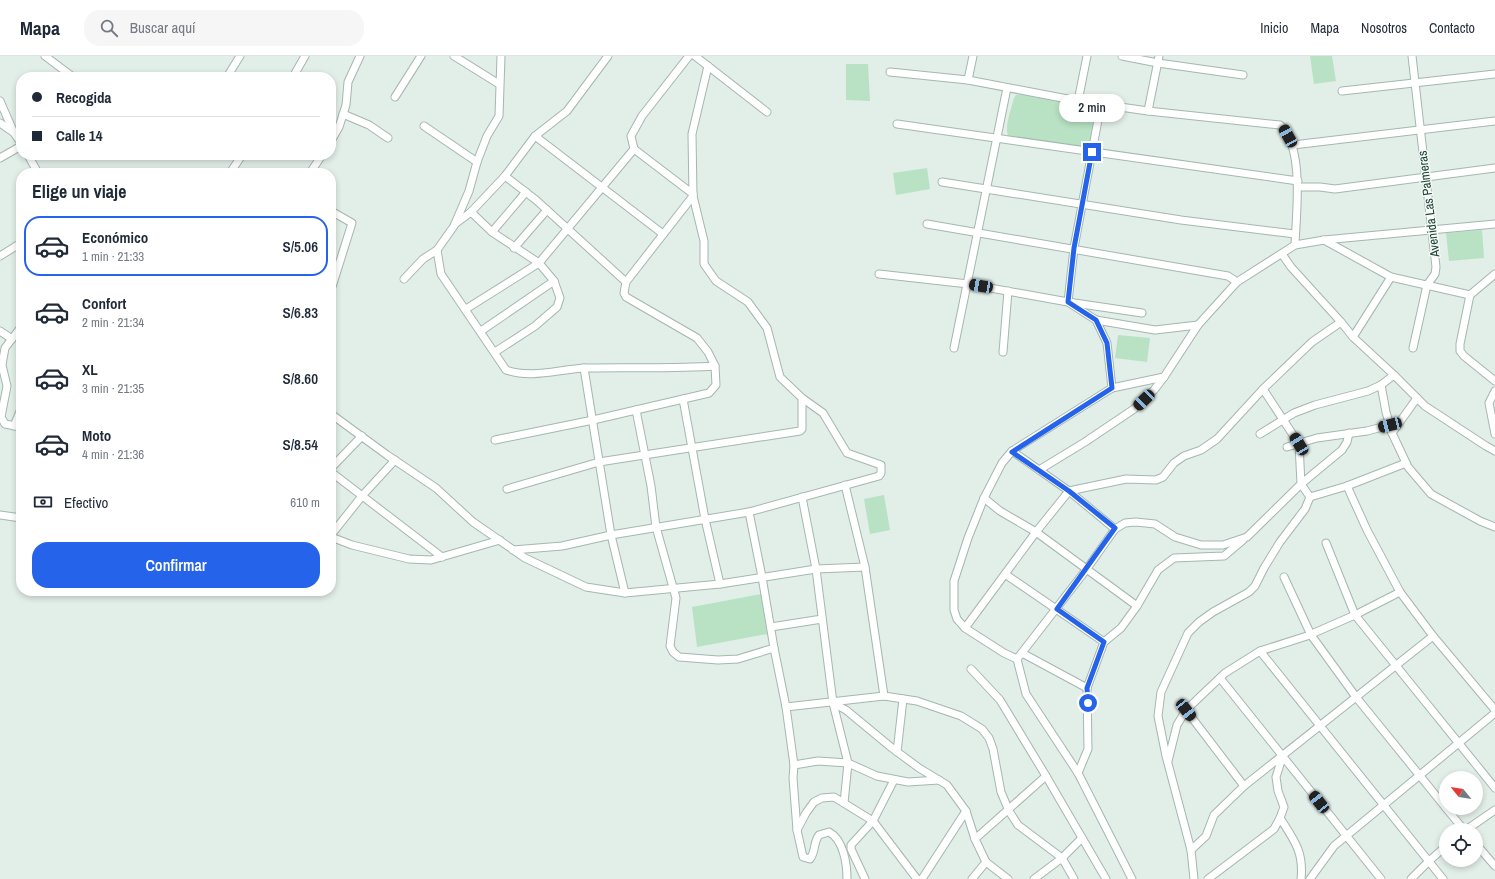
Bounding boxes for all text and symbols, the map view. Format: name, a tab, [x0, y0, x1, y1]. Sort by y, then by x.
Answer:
search box	[84, 10, 364, 46]
text: Mapa	[20, 15, 60, 41]
icon: search	[98, 17, 120, 39]
text: Buscar aquí	[130, 17, 195, 38]
text: Inicio	[1260, 19, 1288, 37]
text: Mapa	[1310, 19, 1339, 37]
text: Nosotros	[1361, 19, 1407, 37]
text: Contacto	[1429, 19, 1475, 37]
text: Recogida	[56, 87, 111, 108]
callout: 2 min	[1059, 94, 1125, 122]
text: 2 min	[1078, 99, 1106, 116]
car	[1277, 123, 1299, 149]
text: Calle 14	[56, 125, 103, 146]
route end	[1083, 143, 1101, 161]
street label: Avenida Las Palmeras	[1414, 150, 1444, 259]
text: Elige un viaje	[32, 179, 126, 204]
text: Económico	[82, 227, 148, 248]
icon: car	[34, 228, 70, 264]
text: S/5.06	[282, 236, 318, 257]
text: 1 min · 21:33	[82, 248, 144, 265]
car	[968, 278, 994, 294]
text: Confort	[82, 293, 126, 314]
icon: car	[34, 294, 70, 330]
text: S/6.83	[282, 302, 318, 323]
text: 2 min · 21:34	[82, 314, 144, 331]
text: XL	[82, 359, 98, 380]
icon: car	[34, 360, 70, 396]
text: S/8.60	[282, 368, 318, 389]
text: 3 min · 21:35	[82, 380, 144, 397]
car	[1131, 387, 1157, 413]
car	[1377, 416, 1403, 434]
text: Moto	[82, 425, 111, 446]
icon: car	[34, 426, 70, 462]
car	[1288, 431, 1310, 457]
text: S/8.54	[282, 434, 318, 455]
text: 4 min · 21:36	[82, 446, 144, 463]
icon: cash	[32, 491, 54, 513]
text: Efectivo	[64, 492, 108, 513]
text: 610 m	[290, 494, 320, 511]
button: Confirmar	[32, 542, 320, 588]
route start	[1079, 694, 1097, 712]
car	[1174, 697, 1198, 723]
north arrow	[1439, 771, 1483, 815]
map controls	[1439, 771, 1483, 867]
car	[1307, 789, 1331, 815]
button: locate	[1439, 823, 1483, 867]

